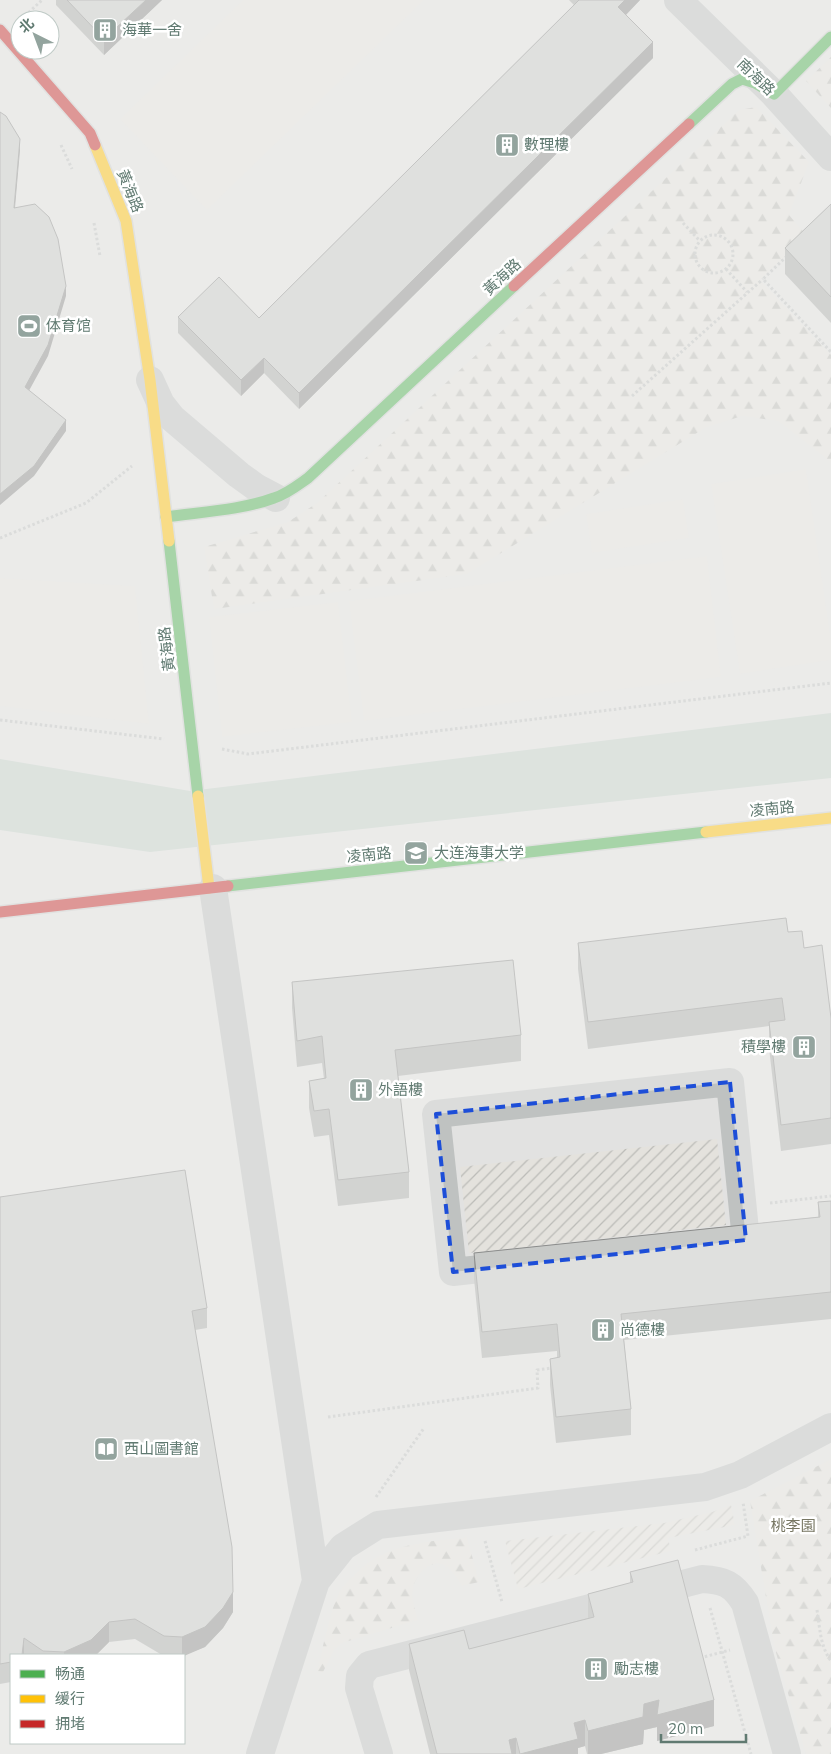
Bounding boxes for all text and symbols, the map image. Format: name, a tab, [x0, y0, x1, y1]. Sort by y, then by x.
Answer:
north arrow	[10, 10, 60, 60]
text: 北	[15, 14, 38, 37]
building icon: 海華一舍	[92, 17, 118, 43]
place label: 海華一舍	[122, 20, 182, 39]
street label: 南海路	[734, 54, 779, 99]
building icon: 數理樓	[494, 132, 520, 158]
place label: 數理樓	[524, 135, 569, 154]
street label: 黃海路	[113, 166, 148, 215]
street label: 黃海路	[479, 254, 525, 299]
sports icon: 体育馆	[16, 313, 42, 339]
place label: 体育馆	[46, 316, 91, 335]
street label: 黃海路	[154, 626, 179, 673]
street label: 凌南路	[749, 797, 795, 820]
school or university icon: 大连海事大学	[403, 840, 429, 866]
street label: 凌南路	[346, 843, 392, 866]
place label: 大连海事大学	[434, 843, 524, 862]
building icon: 積學樓	[791, 1034, 817, 1060]
place label: 積學樓	[741, 1037, 786, 1056]
building icon: 外語樓	[348, 1077, 374, 1103]
place label: 外語樓	[378, 1080, 423, 1099]
building icon: 尚德樓	[590, 1317, 616, 1343]
place label: 尚德樓	[620, 1320, 665, 1339]
library icon: 西山圖書館	[93, 1436, 119, 1462]
place label: 西山圖書館	[124, 1439, 199, 1458]
park label: 桃李園	[770, 1516, 816, 1535]
legend	[10, 1654, 185, 1744]
building icon: 勵志樓	[583, 1656, 609, 1682]
place label: 勵志樓	[614, 1659, 659, 1678]
text: 畅通	[55, 1664, 85, 1683]
text: 缓行	[55, 1689, 85, 1708]
scale bar	[661, 1712, 746, 1744]
text: 拥堵	[55, 1714, 85, 1733]
text: 20 m	[668, 1719, 703, 1738]

